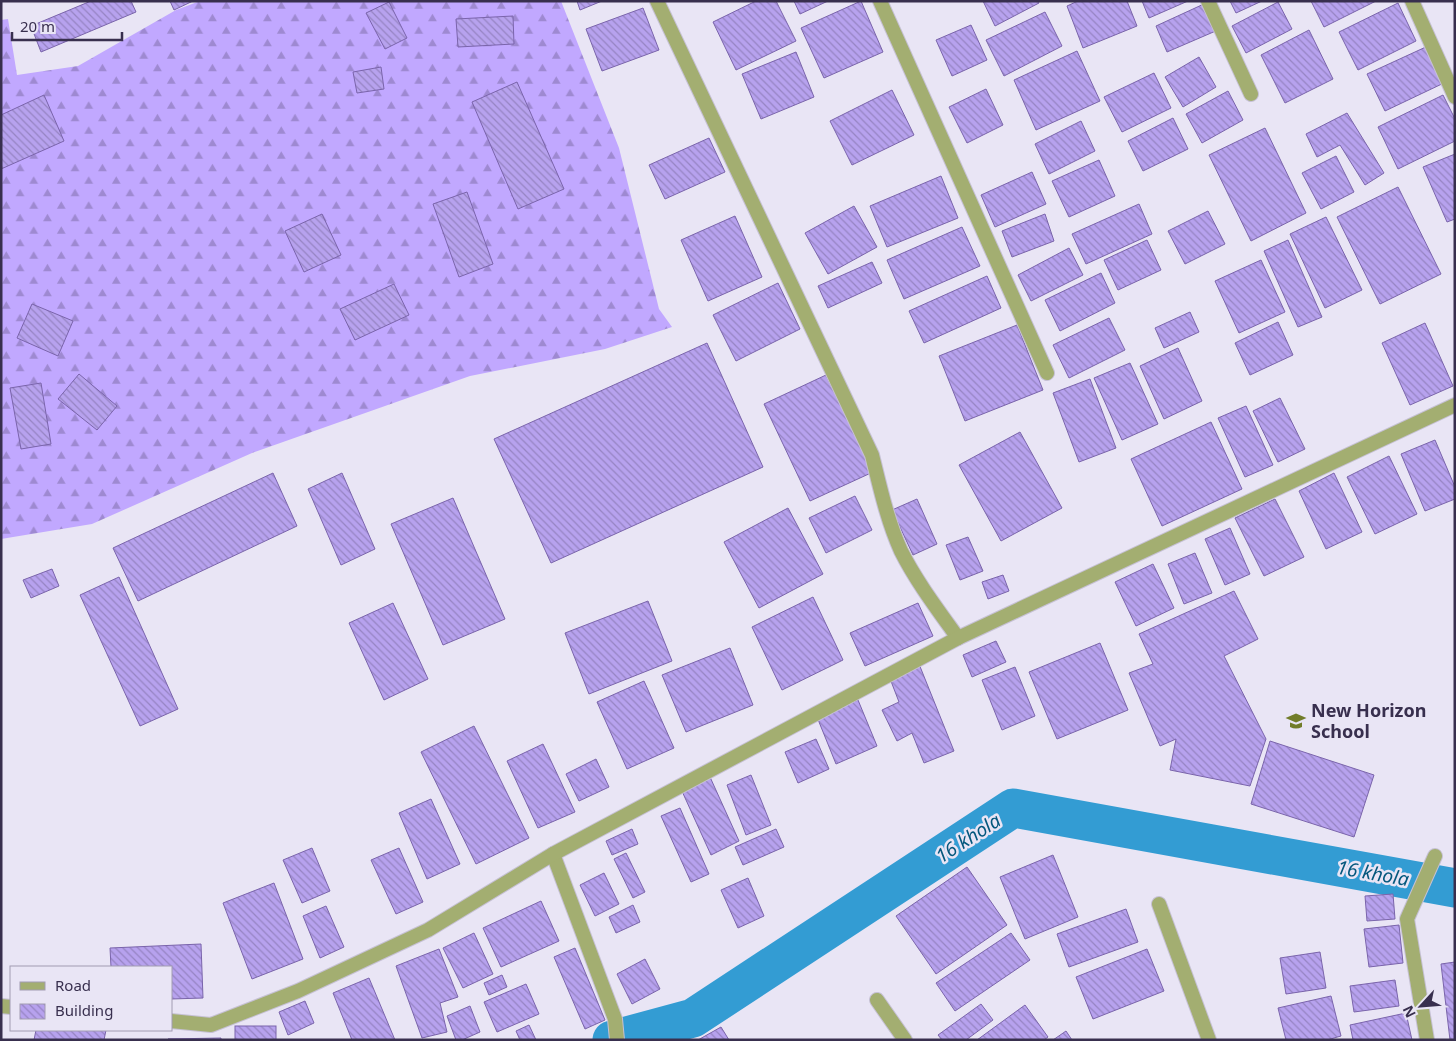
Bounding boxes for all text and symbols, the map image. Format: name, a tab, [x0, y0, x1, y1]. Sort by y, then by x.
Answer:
scale bar	[12, 10, 122, 42]
text: 20 m	[20, 16, 55, 36]
place label: New Horizon School	[1311, 698, 1426, 743]
school or university icon: New Horizon School	[1285, 710, 1307, 732]
water label: 16 khola	[930, 807, 1006, 869]
water label: 16 khola	[1335, 854, 1411, 892]
legend	[10, 966, 172, 1031]
text: Road	[55, 975, 91, 995]
north arrow	[1396, 981, 1446, 1031]
text: Building	[55, 1000, 113, 1020]
text: N	[1398, 1003, 1420, 1021]

